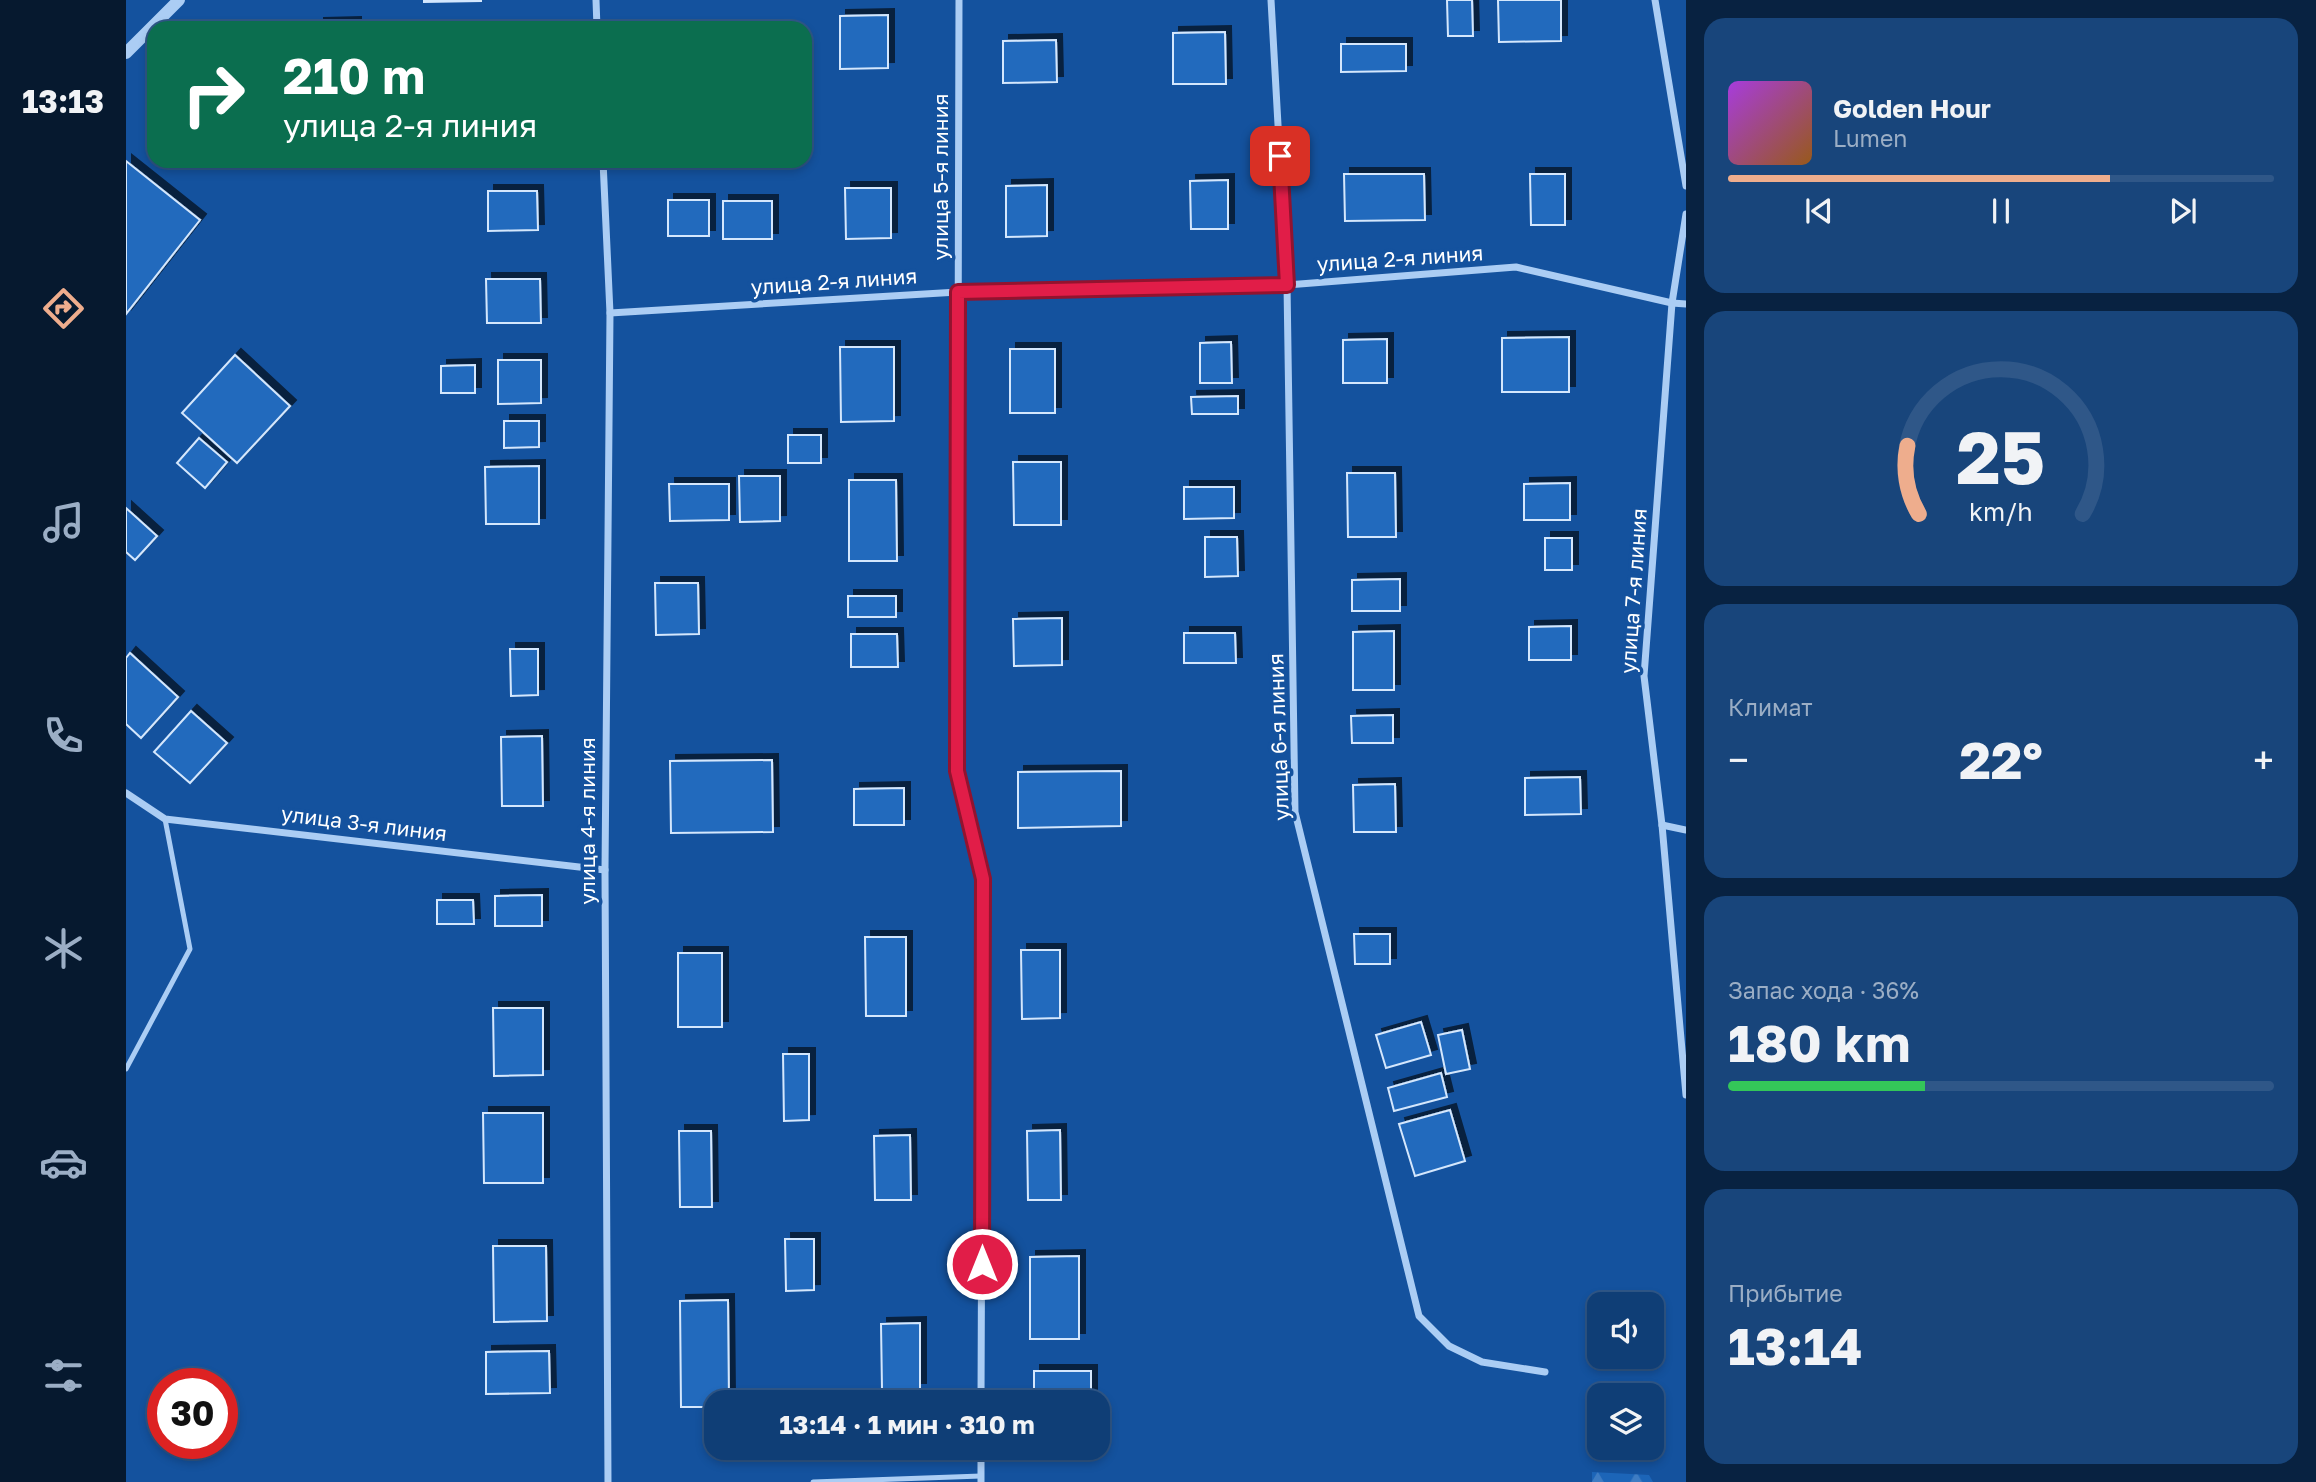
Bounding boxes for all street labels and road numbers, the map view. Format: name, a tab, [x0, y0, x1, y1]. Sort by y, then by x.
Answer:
street label: улица 5-я линия	[927, 94, 953, 260]
street label: улица 2-я линия	[1316, 239, 1484, 277]
street label: улица 2-я линия	[750, 262, 918, 300]
street label: улица 7-я линия	[1614, 507, 1652, 675]
street label: улица 6-я линия	[1262, 653, 1294, 821]
street label: улица 4-я линия	[574, 737, 600, 905]
street label: улица 3-я линия	[280, 800, 449, 846]

